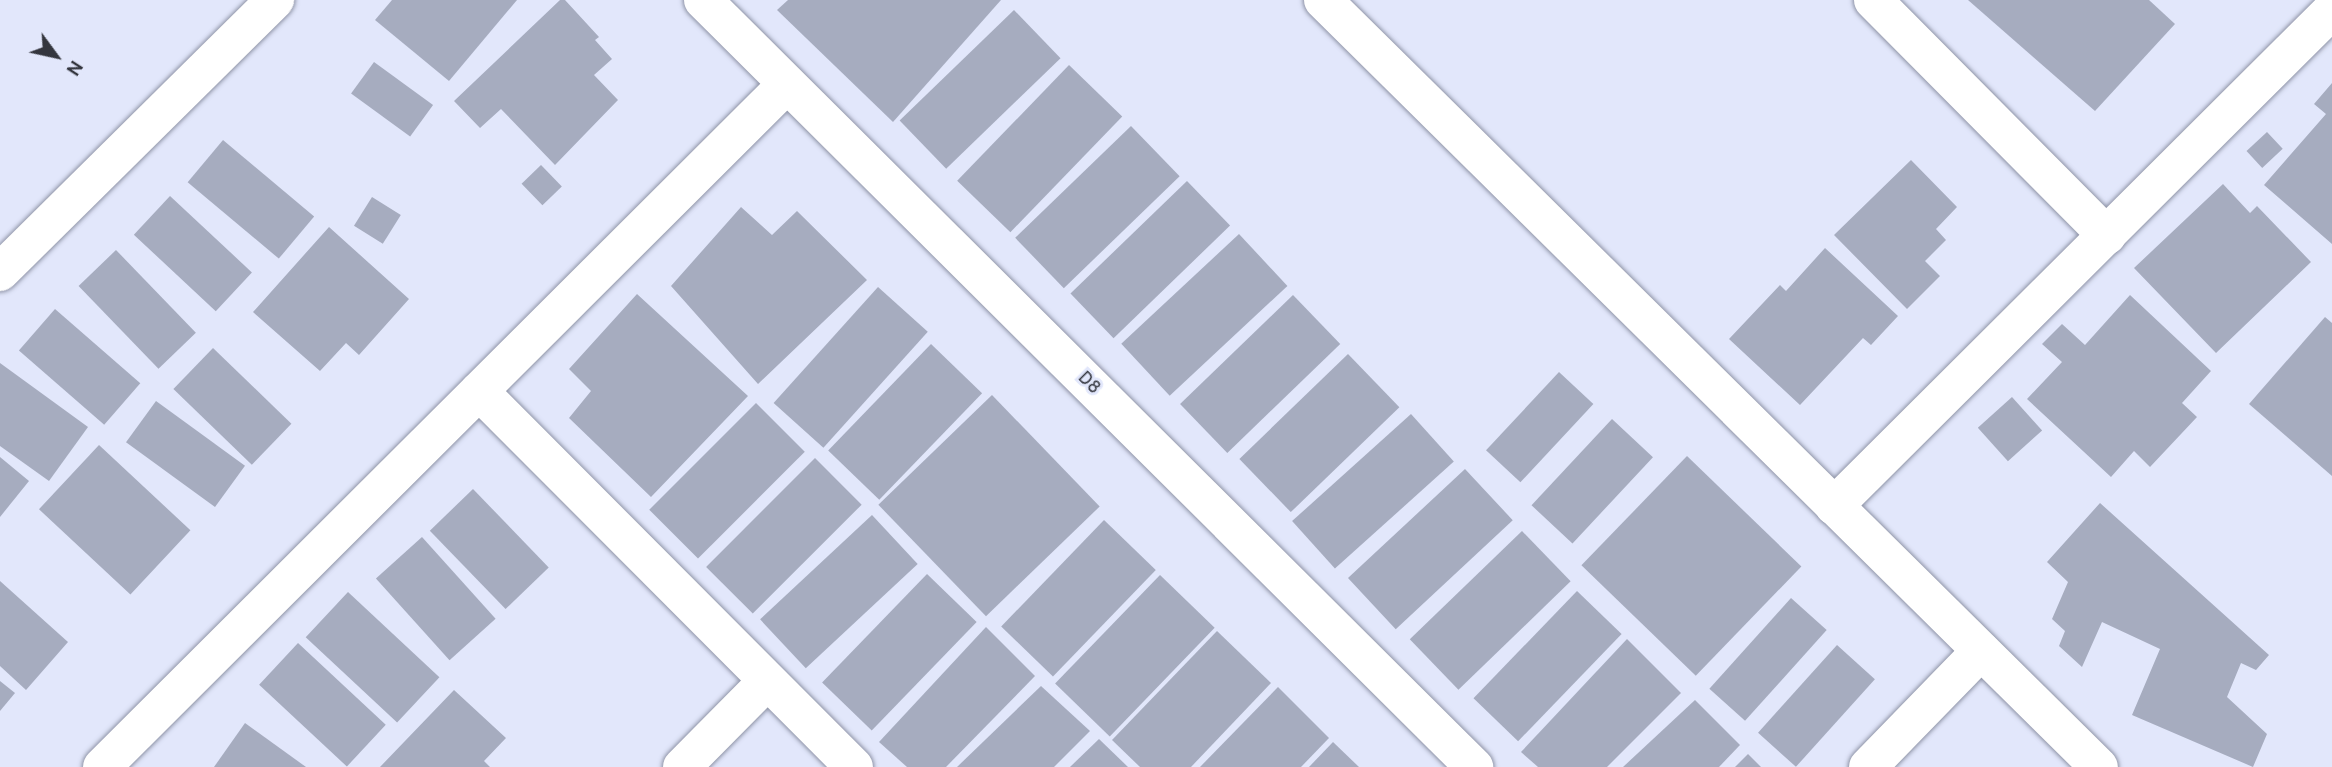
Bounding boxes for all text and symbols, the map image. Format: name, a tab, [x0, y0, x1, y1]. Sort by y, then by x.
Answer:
north arrow	[21, 21, 91, 91]
text: N	[60, 55, 87, 80]
street label: D8	[1072, 368, 1104, 400]

